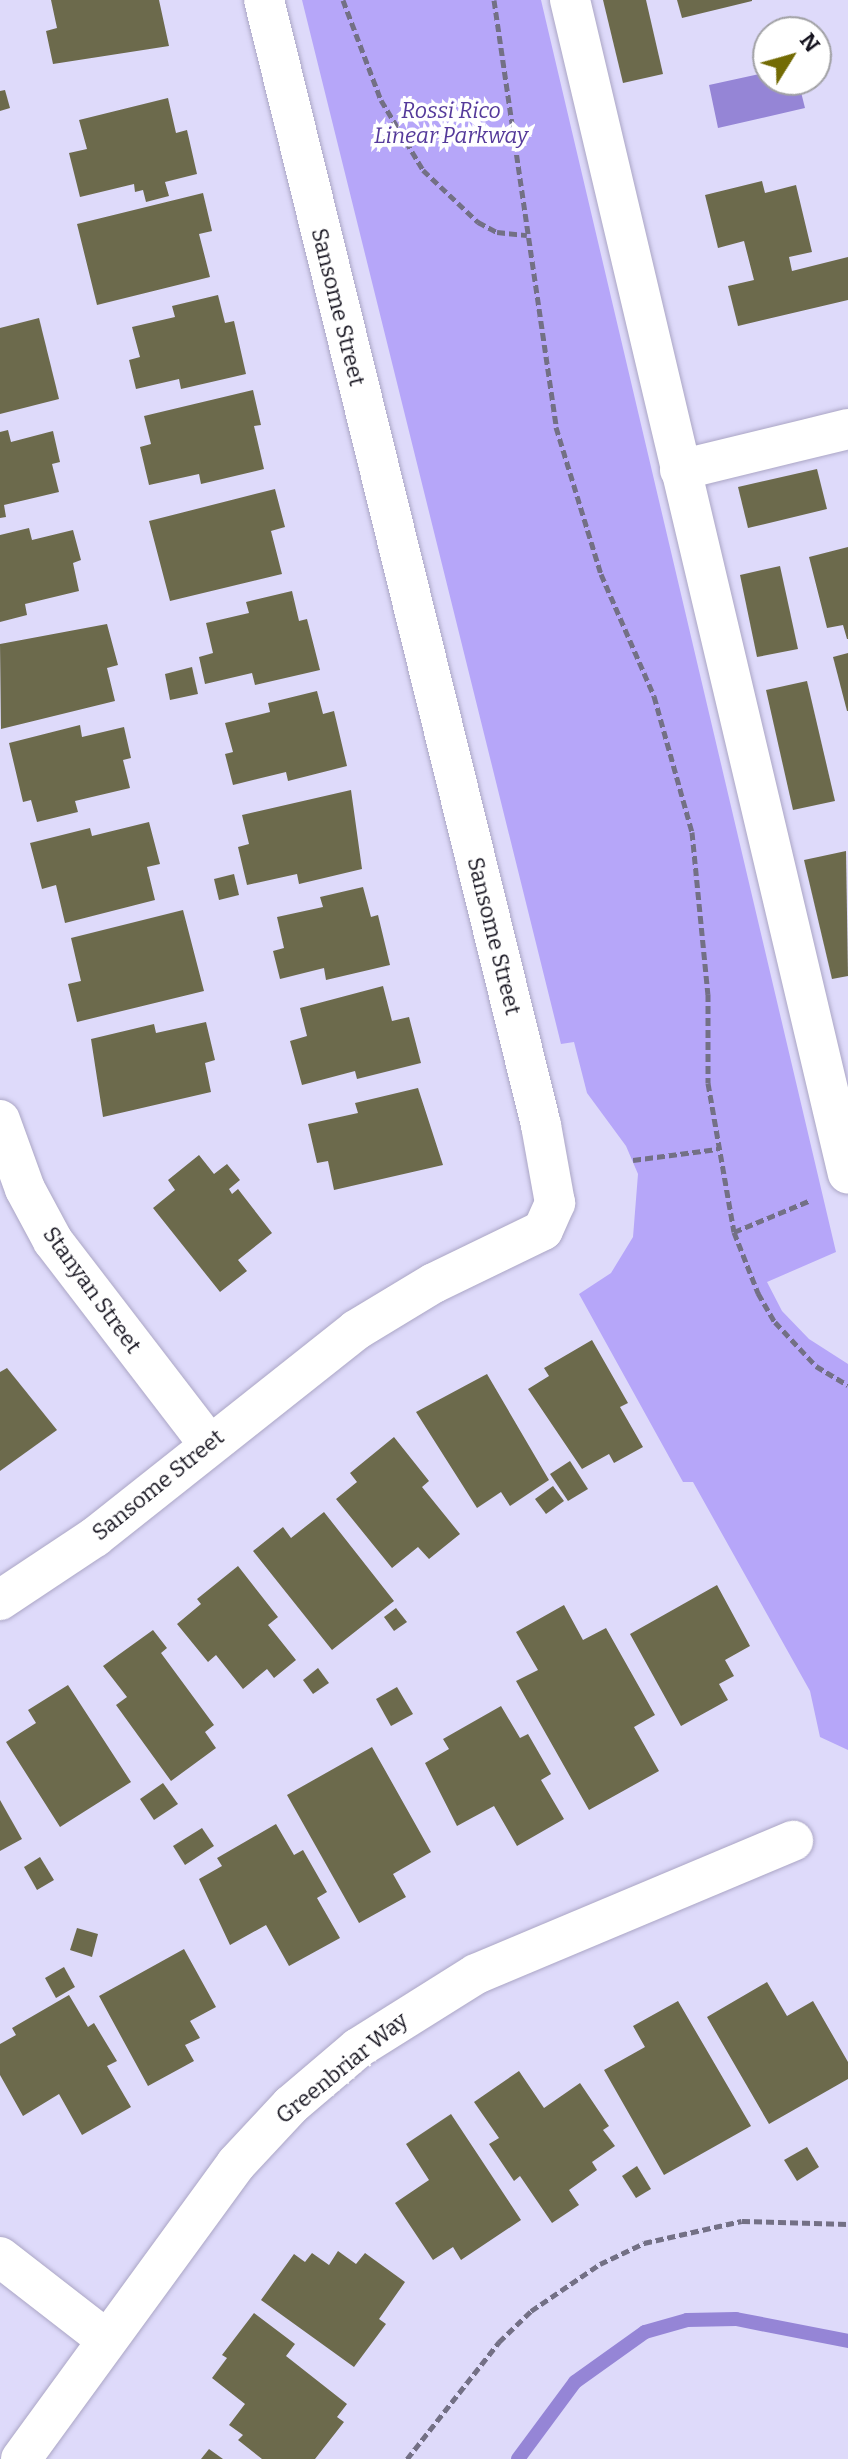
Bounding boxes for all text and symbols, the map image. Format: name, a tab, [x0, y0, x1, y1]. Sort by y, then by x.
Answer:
north arrow	[752, 16, 832, 96]
text: N	[794, 28, 826, 57]
park label: Rossi Rico Linear Parkway	[374, 97, 528, 148]
street label: Sansome Street	[306, 226, 370, 388]
street label: Sansome Street	[462, 855, 526, 1017]
street label: Stanyan Street	[37, 1222, 147, 1358]
street label: Sansome Street	[87, 1424, 229, 1546]
street label: Greenbriar Way	[271, 2007, 413, 2129]

